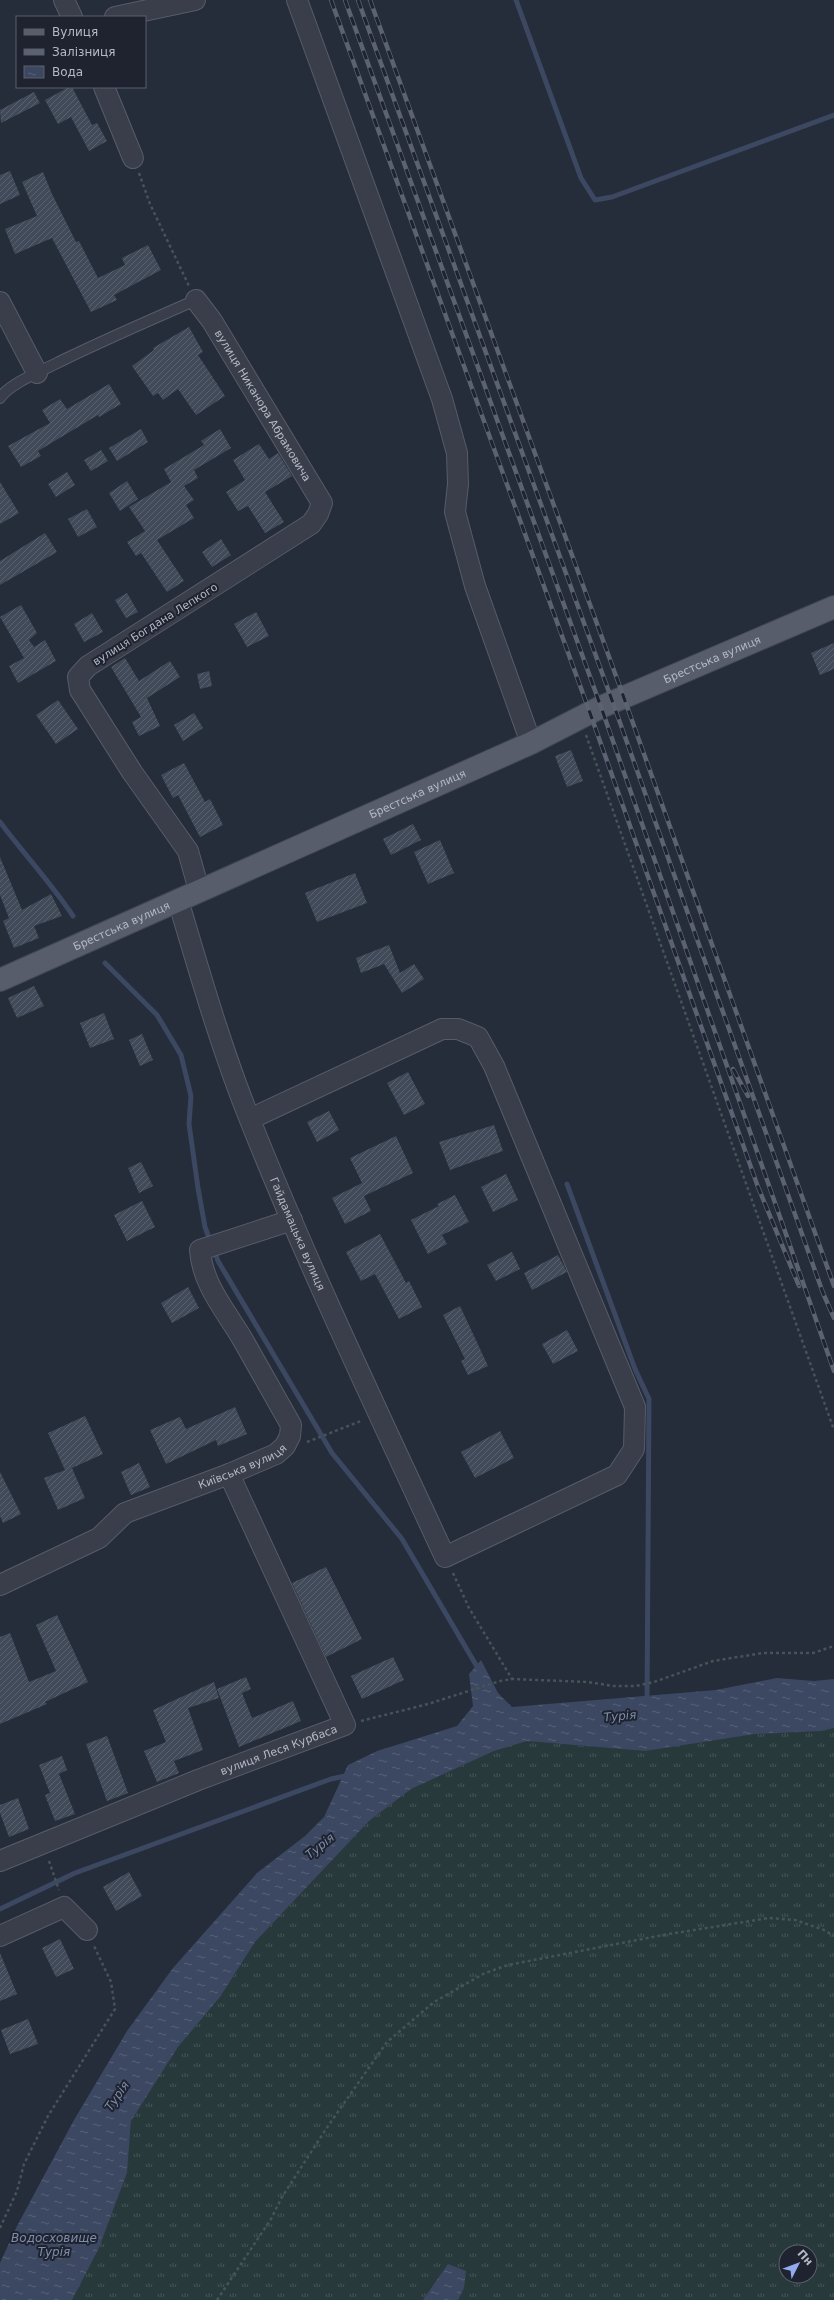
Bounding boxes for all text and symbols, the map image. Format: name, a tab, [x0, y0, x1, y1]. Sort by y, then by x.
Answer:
legend	[16, 16, 146, 88]
text: Вулиця	[52, 25, 98, 39]
text: Залізниця	[52, 45, 115, 59]
text: Вода	[52, 65, 83, 79]
street label: вулиця Никанора Абрамовича	[212, 327, 313, 484]
street label: вулиця Богдана Лепкого	[90, 580, 220, 668]
street label: Брестська вулиця	[662, 633, 763, 686]
street label: Брестська вулиця	[367, 767, 468, 821]
street label: Брестська вулиця	[71, 899, 172, 953]
street label: Гайдамацька вулиця	[267, 1175, 328, 1293]
street label: Київська вулиця	[197, 1442, 289, 1492]
water label: Турія	[603, 1708, 637, 1724]
street label: вулиця Леся Курбаса	[219, 1723, 339, 1778]
water label: Турія	[303, 1830, 337, 1862]
water label: Турія	[102, 2079, 132, 2113]
water label: Водосховище Турія	[11, 2231, 97, 2259]
north arrow	[778, 2244, 818, 2284]
text: Пн	[795, 2247, 816, 2268]

